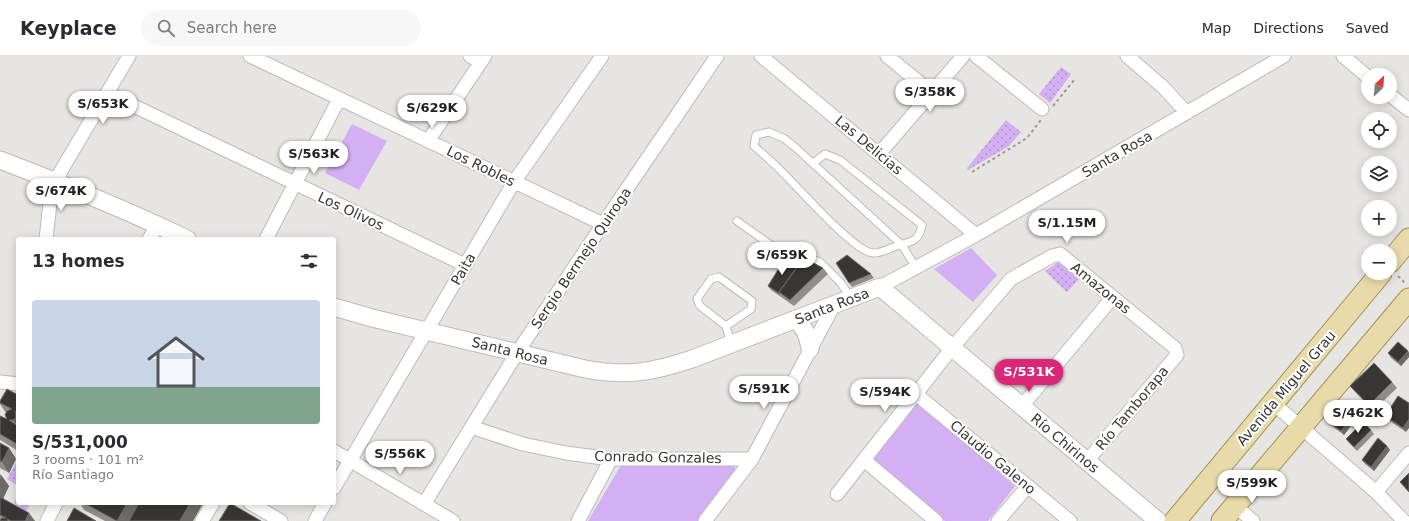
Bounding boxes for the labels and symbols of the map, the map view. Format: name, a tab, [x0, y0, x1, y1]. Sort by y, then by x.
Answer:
north arrow	[1361, 68, 1397, 104]
pin: S/358K	[897, 79, 963, 113]
pin: S/653K	[70, 91, 136, 125]
pin: S/629K	[399, 95, 465, 129]
street label: Las Delicias	[832, 112, 906, 178]
street label: Santa Rosa	[1079, 127, 1155, 181]
pin: S/563K	[281, 141, 347, 175]
street label: Los Robles	[444, 143, 518, 189]
pin: S/674K	[28, 178, 94, 212]
street label: Sergio Bermejo Quiroga	[528, 184, 634, 332]
street label: Los Olivos	[316, 189, 386, 233]
pin: S/1.15M	[1030, 210, 1104, 244]
pin: S/659K	[749, 242, 815, 276]
street label: Paita	[447, 250, 479, 288]
street label: Amazonas	[1068, 259, 1134, 317]
street label: Santa Rosa	[793, 284, 871, 328]
street label: Avenida Miguel Grau	[1233, 327, 1339, 449]
street label: Santa Rosa	[470, 334, 550, 368]
pin: S/531K	[996, 359, 1062, 393]
street label: Río Tamborapa	[1092, 363, 1172, 453]
pin: S/591K	[731, 376, 797, 410]
pin: S/594K	[852, 379, 918, 413]
pin: S/462K	[1325, 400, 1391, 434]
street label: Río Chirinos	[1028, 410, 1102, 476]
street label: Claudio Galeno	[947, 417, 1039, 497]
pin: S/556K	[367, 441, 433, 475]
street label: Conrado Gonzales	[594, 448, 722, 466]
pin: S/599K	[1219, 470, 1285, 504]

